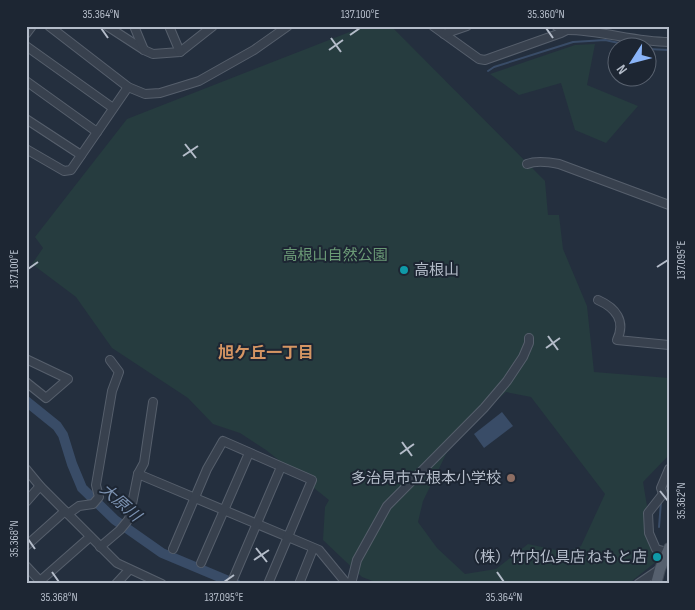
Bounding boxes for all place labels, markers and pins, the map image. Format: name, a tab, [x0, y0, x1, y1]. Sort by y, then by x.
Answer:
place label: 高根山	[414, 261, 459, 280]
marker: 高根山	[398, 264, 410, 276]
place label: 多治見市立根本小学校	[351, 469, 501, 488]
marker: 多治見市立根本小学校	[505, 472, 517, 484]
place label: （株）竹内仏具店 ねもと店	[465, 548, 647, 567]
marker: （株）竹内仏具店 ねもと店	[651, 551, 663, 563]

